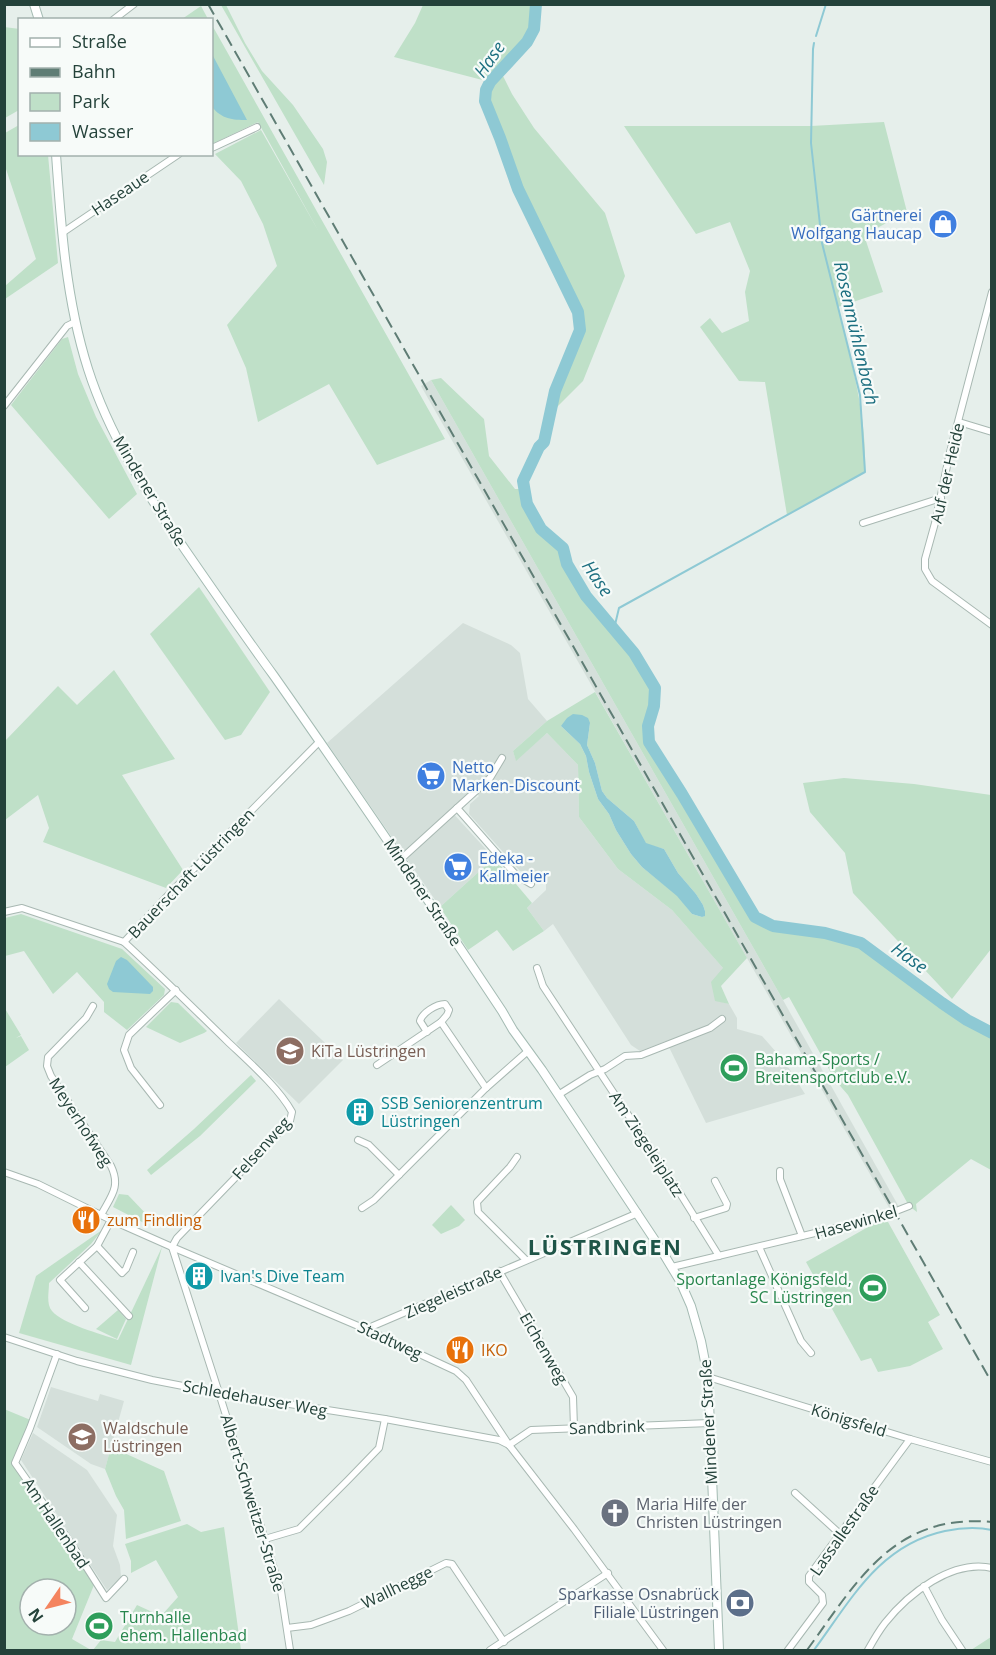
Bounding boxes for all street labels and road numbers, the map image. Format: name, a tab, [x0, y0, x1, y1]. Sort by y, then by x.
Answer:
street label: Haseaue	[87, 166, 153, 220]
street label: Auf der Heide	[925, 421, 969, 525]
street label: Mindener Straße	[108, 432, 192, 550]
street label: Bauerschaft Lüstringen	[123, 803, 259, 943]
street label: Mindener Straße	[379, 834, 467, 950]
street label: Meyerhofweg	[44, 1073, 118, 1171]
street label: Am Ziegeleiplatz	[605, 1087, 689, 1201]
street label: Felsenweg	[227, 1112, 295, 1184]
street label: Hasewinkel	[812, 1200, 900, 1244]
street label: Ziegeleistraße	[401, 1261, 505, 1323]
street label: Eichenweg	[515, 1308, 573, 1388]
street label: Stadtweg	[354, 1315, 426, 1365]
street label: Mindener Straße	[694, 1359, 722, 1485]
street label: Schledehauser Weg	[181, 1374, 329, 1422]
street label: Königsfeld	[809, 1398, 889, 1442]
street label: Albert-Schweitzer-Straße	[215, 1411, 291, 1595]
street label: Sandbrink	[569, 1415, 646, 1439]
street label: Am Hallenbad	[17, 1473, 95, 1573]
street label: Lassallestraße	[805, 1480, 883, 1580]
street label: Wallhegge	[358, 1560, 436, 1614]

